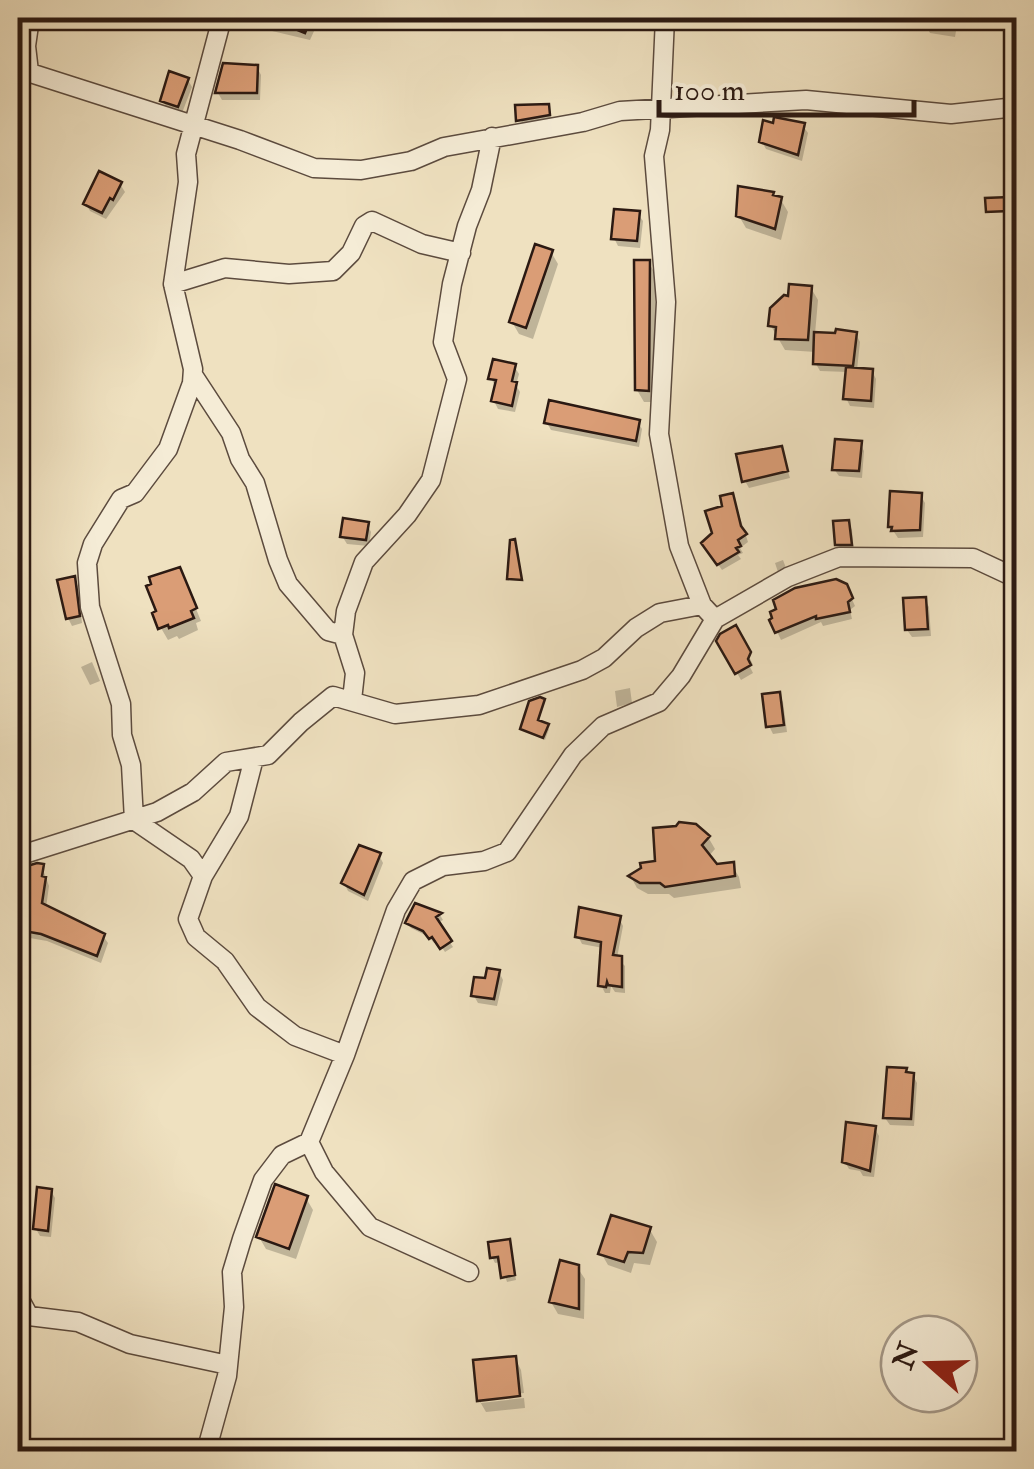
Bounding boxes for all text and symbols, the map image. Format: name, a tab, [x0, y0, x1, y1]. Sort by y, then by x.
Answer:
scale bar	[659, 55, 914, 117]
text: 100 m	[674, 72, 745, 109]
north arrow	[879, 1314, 979, 1414]
text: N	[886, 1337, 928, 1375]

